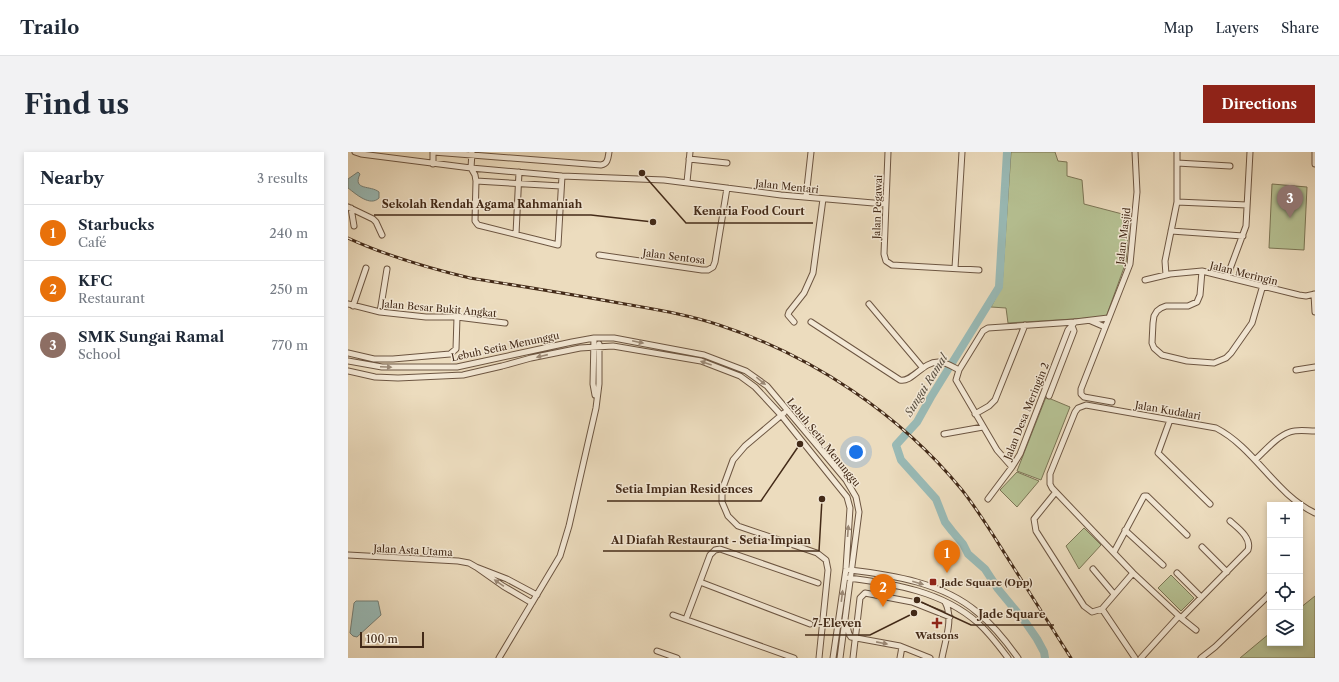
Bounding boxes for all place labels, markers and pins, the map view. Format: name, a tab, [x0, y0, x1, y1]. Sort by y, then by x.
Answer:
pin: 3	[1277, 185, 1303, 218]
callout: Sekolah Rendah Agama Rahmaniah	[374, 192, 591, 215]
callout: Kenaria Food Court	[686, 200, 813, 223]
callout: Setia Impian Residences	[607, 478, 761, 501]
callout: Al Diafah Restaurant - Setia Impian	[603, 528, 819, 551]
pin: 1	[934, 540, 960, 573]
pin: 2	[870, 574, 896, 607]
place label: Jade Square (Opp)	[939, 576, 1032, 589]
marker: Jade Square (Opp)	[928, 577, 938, 587]
callout: Jade Square	[971, 602, 1054, 625]
callout: 7-Eleven	[805, 612, 870, 635]
marker: Watsons	[932, 618, 942, 628]
place label: Watsons	[914, 629, 959, 642]

